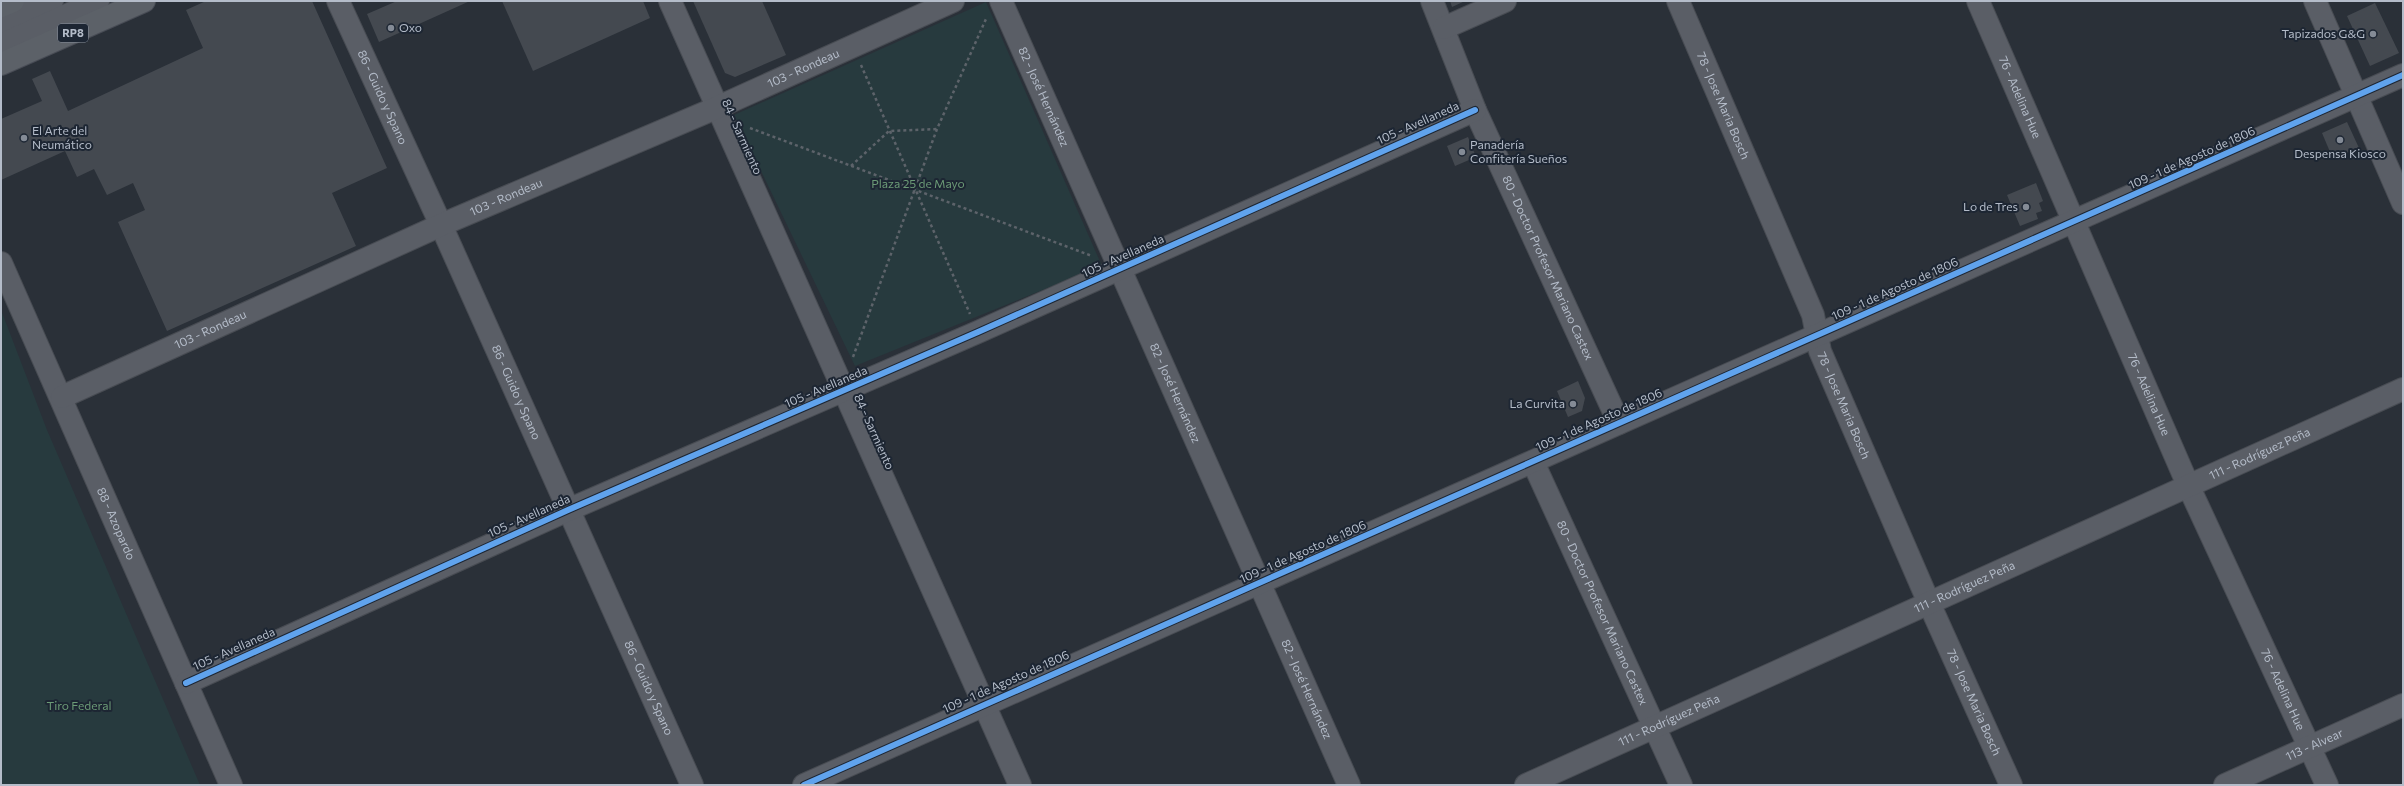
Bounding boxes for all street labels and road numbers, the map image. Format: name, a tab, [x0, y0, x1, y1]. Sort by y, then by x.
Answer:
road number: RP8	[58, 24, 88, 42]
street label: 82 - José Hernández	[1016, 44, 1073, 149]
street label: 103 - Rondeau	[765, 45, 841, 90]
street label: 86 - Guido y Spano	[355, 47, 411, 146]
street label: 78 - Jose Maria Bosch	[1695, 50, 1753, 161]
street label: 76 - Adelina Hue	[1997, 54, 2045, 140]
street label: 84 - Sarmiento	[720, 97, 766, 176]
street label: 105 - Avellaneda	[1374, 98, 1461, 146]
street label: 109 - 1 de Agosto de 1806	[2126, 123, 2257, 191]
street label: 80 - Doctor Profesor Mariano Castex	[1500, 173, 1597, 362]
street label: 103 - Rondeau	[467, 175, 544, 218]
street label: 105 - Avellaneda	[1079, 231, 1166, 279]
street label: 109 - 1 de Agosto de 1806	[1829, 254, 1960, 322]
street label: 103 - Rondeau	[172, 306, 248, 351]
street label: 82 - José Hernández	[1148, 341, 1204, 445]
street label: 86 - Guido y Spano	[490, 342, 544, 442]
street label: 78 - Jose Maria Bosch	[1815, 350, 1874, 461]
street label: 76 - Adelina Hue	[2126, 351, 2174, 437]
street label: 105 - Avellaneda	[782, 362, 869, 410]
street label: 109 - 1 de Agosto de 1806	[1533, 385, 1664, 453]
street label: 84 - Sarmiento	[852, 392, 898, 471]
street label: 111 - Rodríguez Peña	[2206, 424, 2312, 482]
street label: 88 - Azopardo	[95, 485, 139, 562]
street label: 105 - Avellaneda	[485, 491, 572, 539]
street label: 109 - 1 de Agosto de 1806	[1237, 517, 1368, 585]
street label: 80 - Doctor Profesor Mariano Castex	[1555, 518, 1652, 708]
street label: 111 - Rodríguez Peña	[1911, 557, 2017, 615]
street label: 105 - Avellaneda	[190, 624, 277, 672]
street label: 82 - José Hernández	[1279, 637, 1336, 741]
street label: 86 - Guido y Spano	[622, 638, 677, 737]
street label: 76 - Adelina Hue	[2259, 646, 2309, 732]
street label: 109 - 1 de Agosto de 1806	[940, 647, 1071, 715]
street label: 78 - Jose Maria Bosch	[1945, 647, 2005, 757]
street label: 111 - Rodríguez Peña	[1616, 691, 1721, 748]
street label: 113 - Alvear	[2283, 725, 2345, 763]

